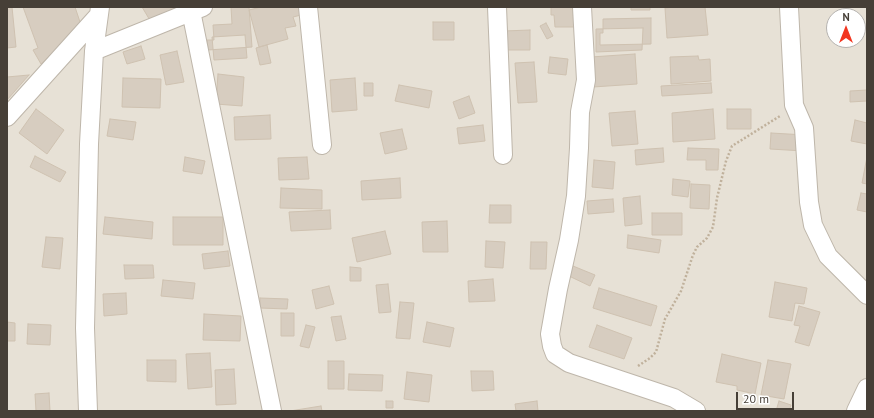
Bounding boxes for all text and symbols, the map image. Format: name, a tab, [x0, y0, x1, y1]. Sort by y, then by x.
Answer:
north arrow	[826, 8, 866, 48]
text: N	[842, 10, 850, 24]
scale bar	[738, 384, 796, 410]
text: 20 m	[743, 391, 769, 406]

